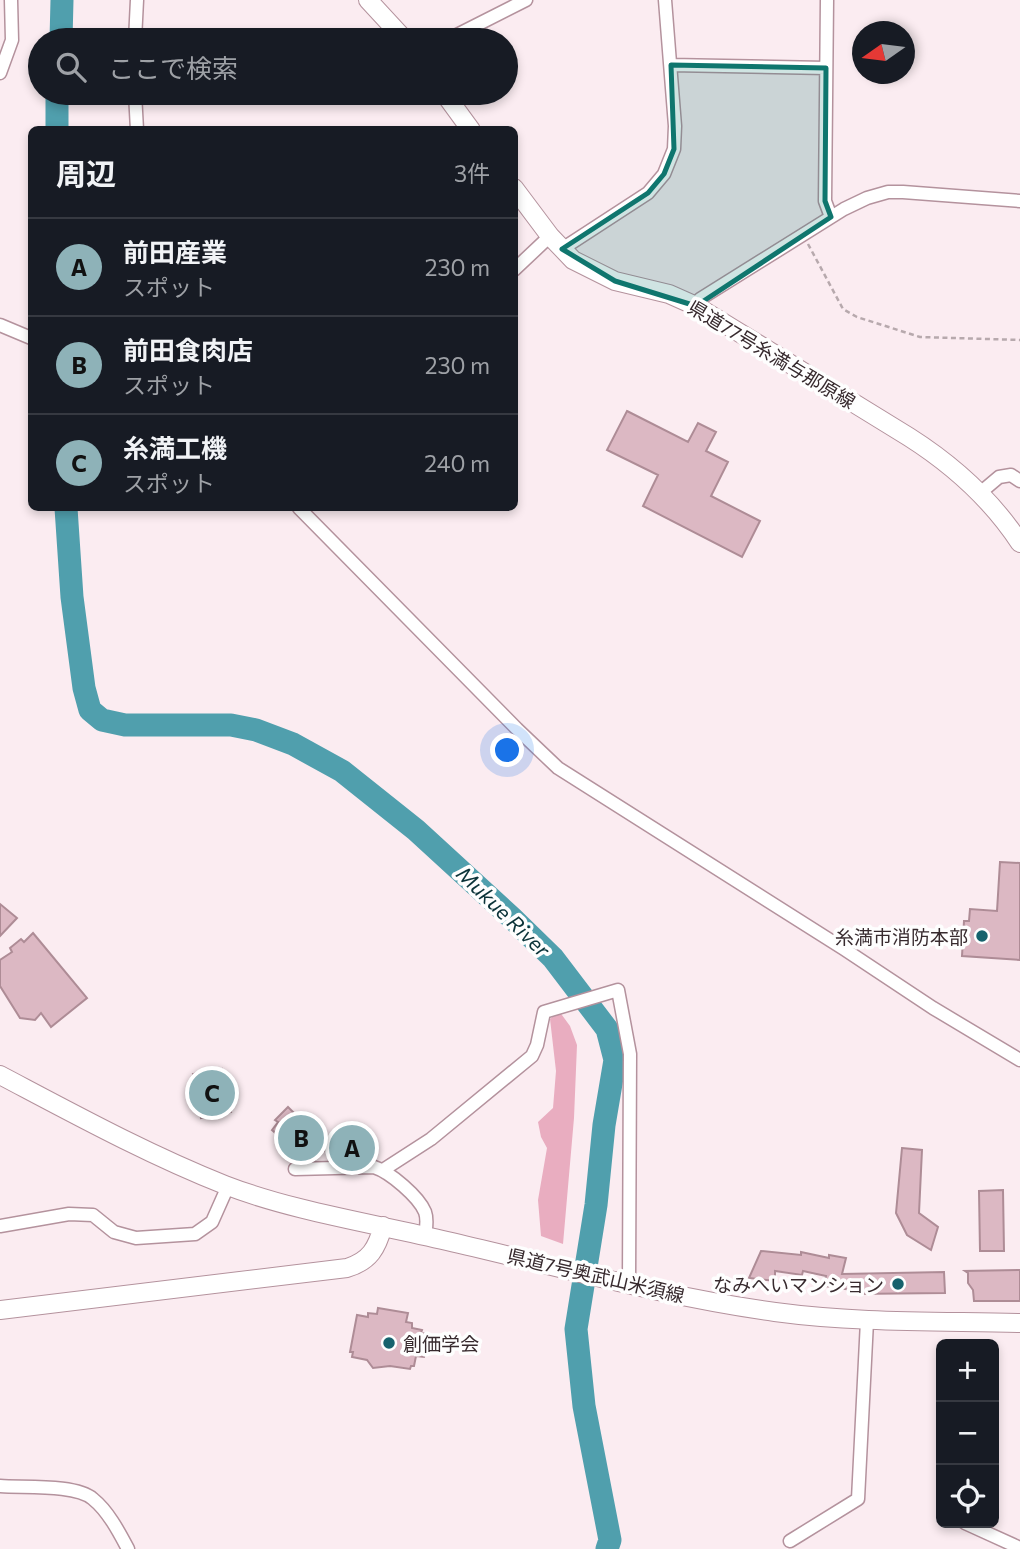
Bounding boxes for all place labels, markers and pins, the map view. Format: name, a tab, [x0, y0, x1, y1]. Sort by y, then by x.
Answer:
place label: 糸満市消防本部	[835, 925, 968, 948]
marker: 糸満市消防本部	[974, 928, 990, 944]
pin: C	[189, 1067, 235, 1119]
pin: B	[278, 1112, 324, 1164]
pin: A	[329, 1122, 375, 1174]
place label: なみへいマンション	[713, 1273, 884, 1296]
marker: なみへいマンション	[890, 1276, 906, 1292]
place label: 創価学会	[403, 1332, 479, 1355]
marker: 創価学会	[381, 1335, 397, 1351]

